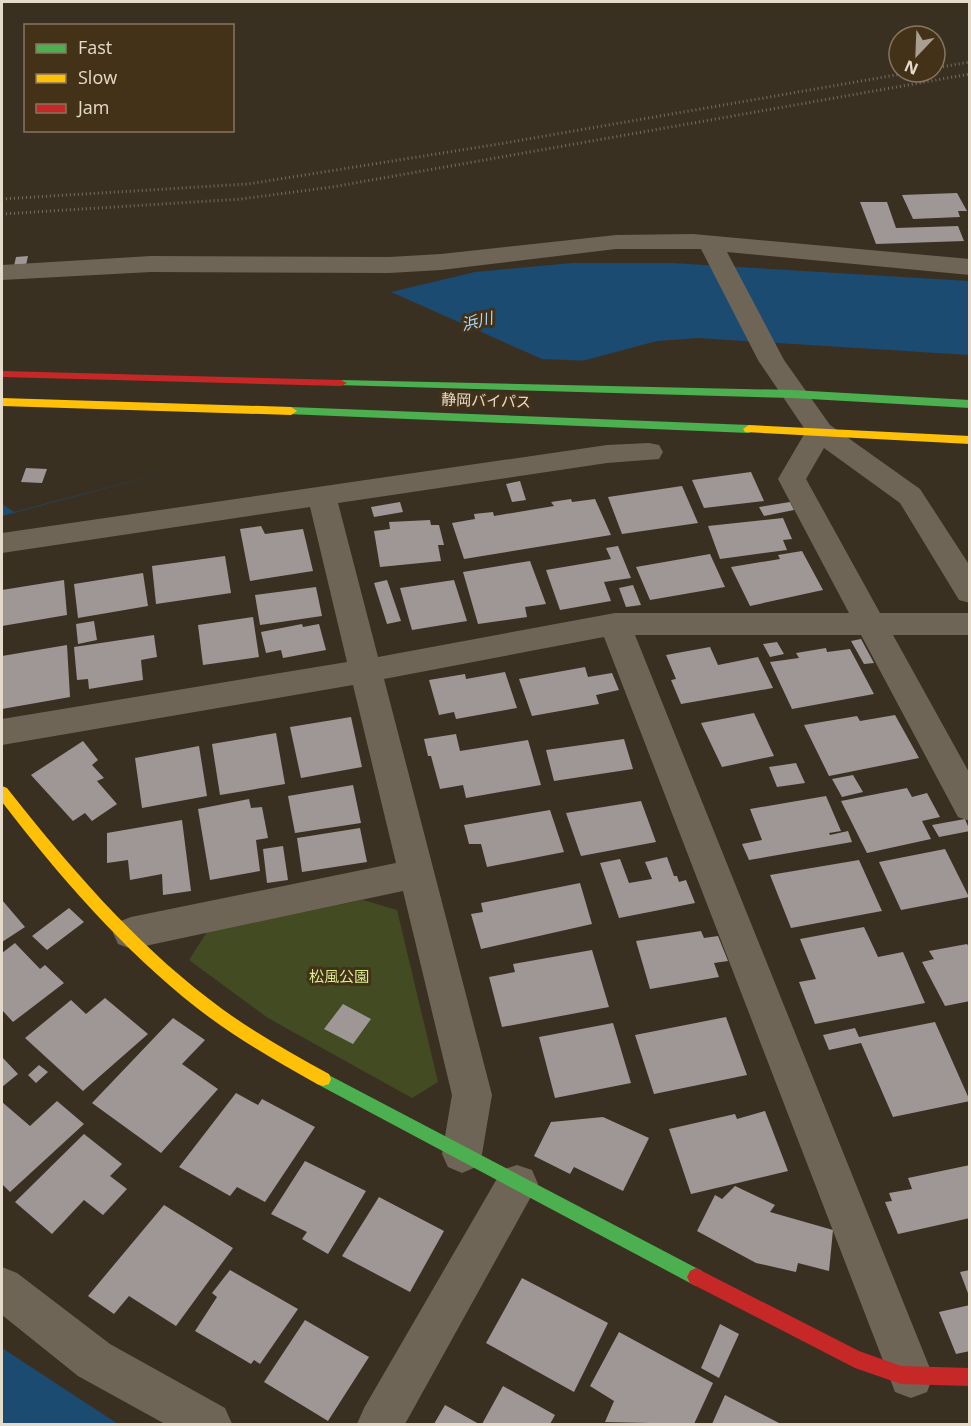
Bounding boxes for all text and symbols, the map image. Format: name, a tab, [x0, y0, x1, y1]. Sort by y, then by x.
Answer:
legend	[24, 24, 234, 132]
north arrow	[887, 24, 947, 84]
text: Fast	[78, 35, 112, 59]
text: N	[901, 55, 921, 80]
text: Slow	[78, 65, 117, 89]
text: Jam	[76, 95, 110, 119]
water label: 浜川	[459, 306, 497, 335]
street label: 静岡バイパス	[441, 388, 531, 412]
park label: 松風公園	[309, 966, 369, 986]

